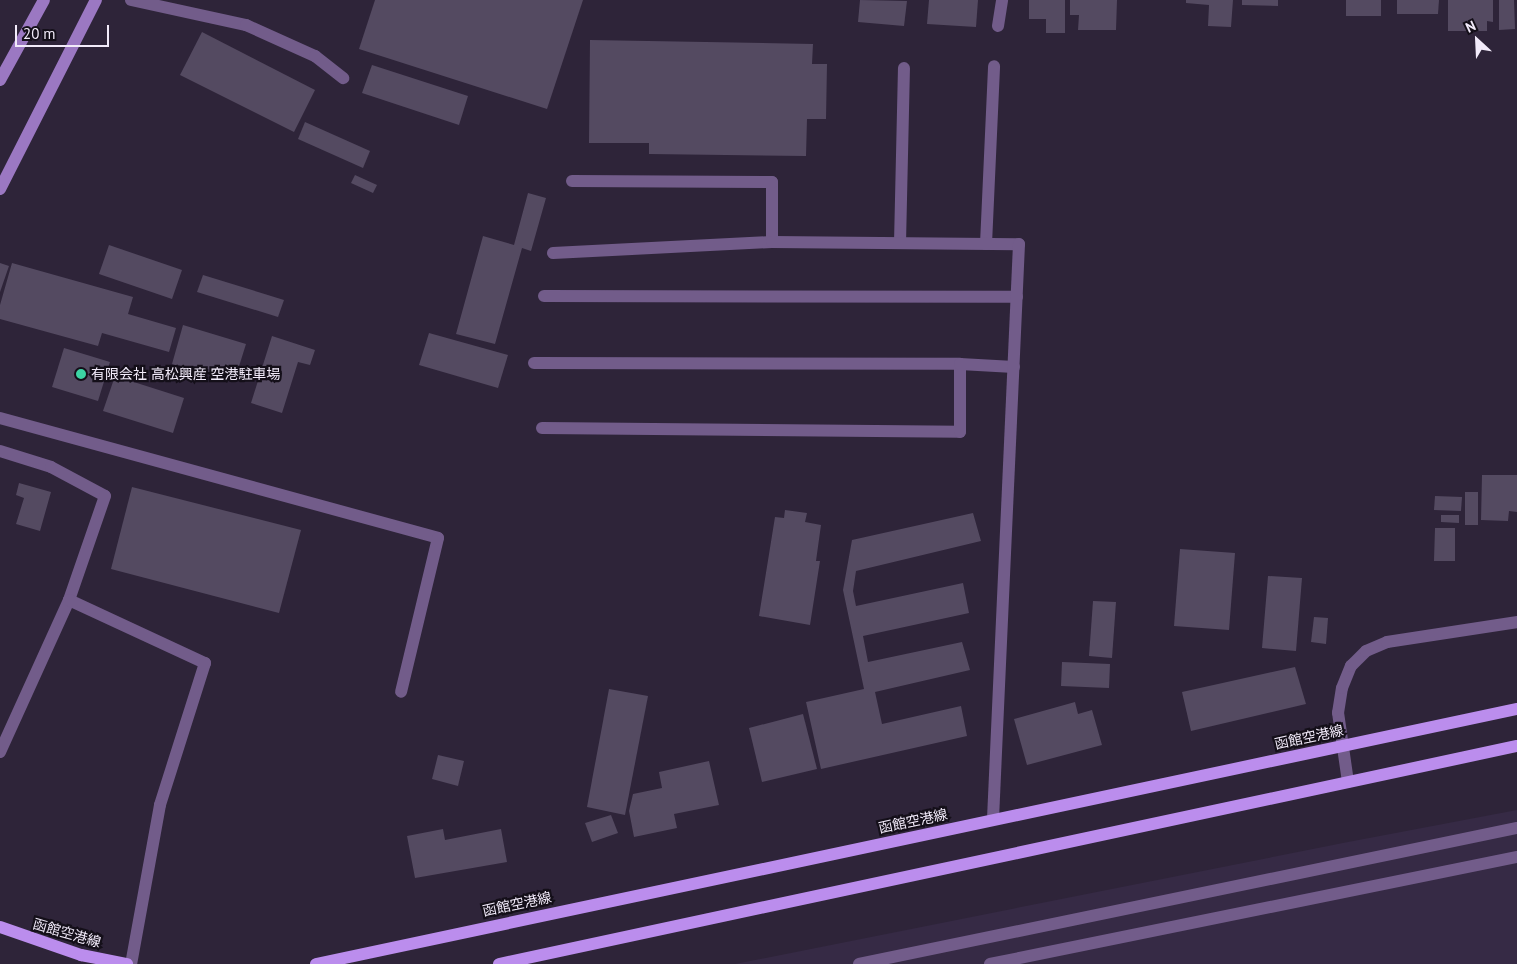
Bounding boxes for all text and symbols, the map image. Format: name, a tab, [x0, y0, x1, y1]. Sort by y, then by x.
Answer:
scale bar	[18, 15, 111, 47]
north arrow	[1452, 15, 1502, 65]
text: N	[1463, 16, 1479, 37]
text: 20 m	[23, 24, 56, 43]
place label: 有限会社 高松興産 空港駐車場	[91, 366, 280, 382]
marker: 有限会社 高松興産 空港駐車場	[75, 368, 87, 380]
street label: 函館空港線	[1273, 722, 1345, 752]
street label: 函館空港線	[877, 806, 949, 836]
street label: 函館空港線	[481, 889, 553, 919]
street label: 函館空港線	[31, 915, 103, 951]

